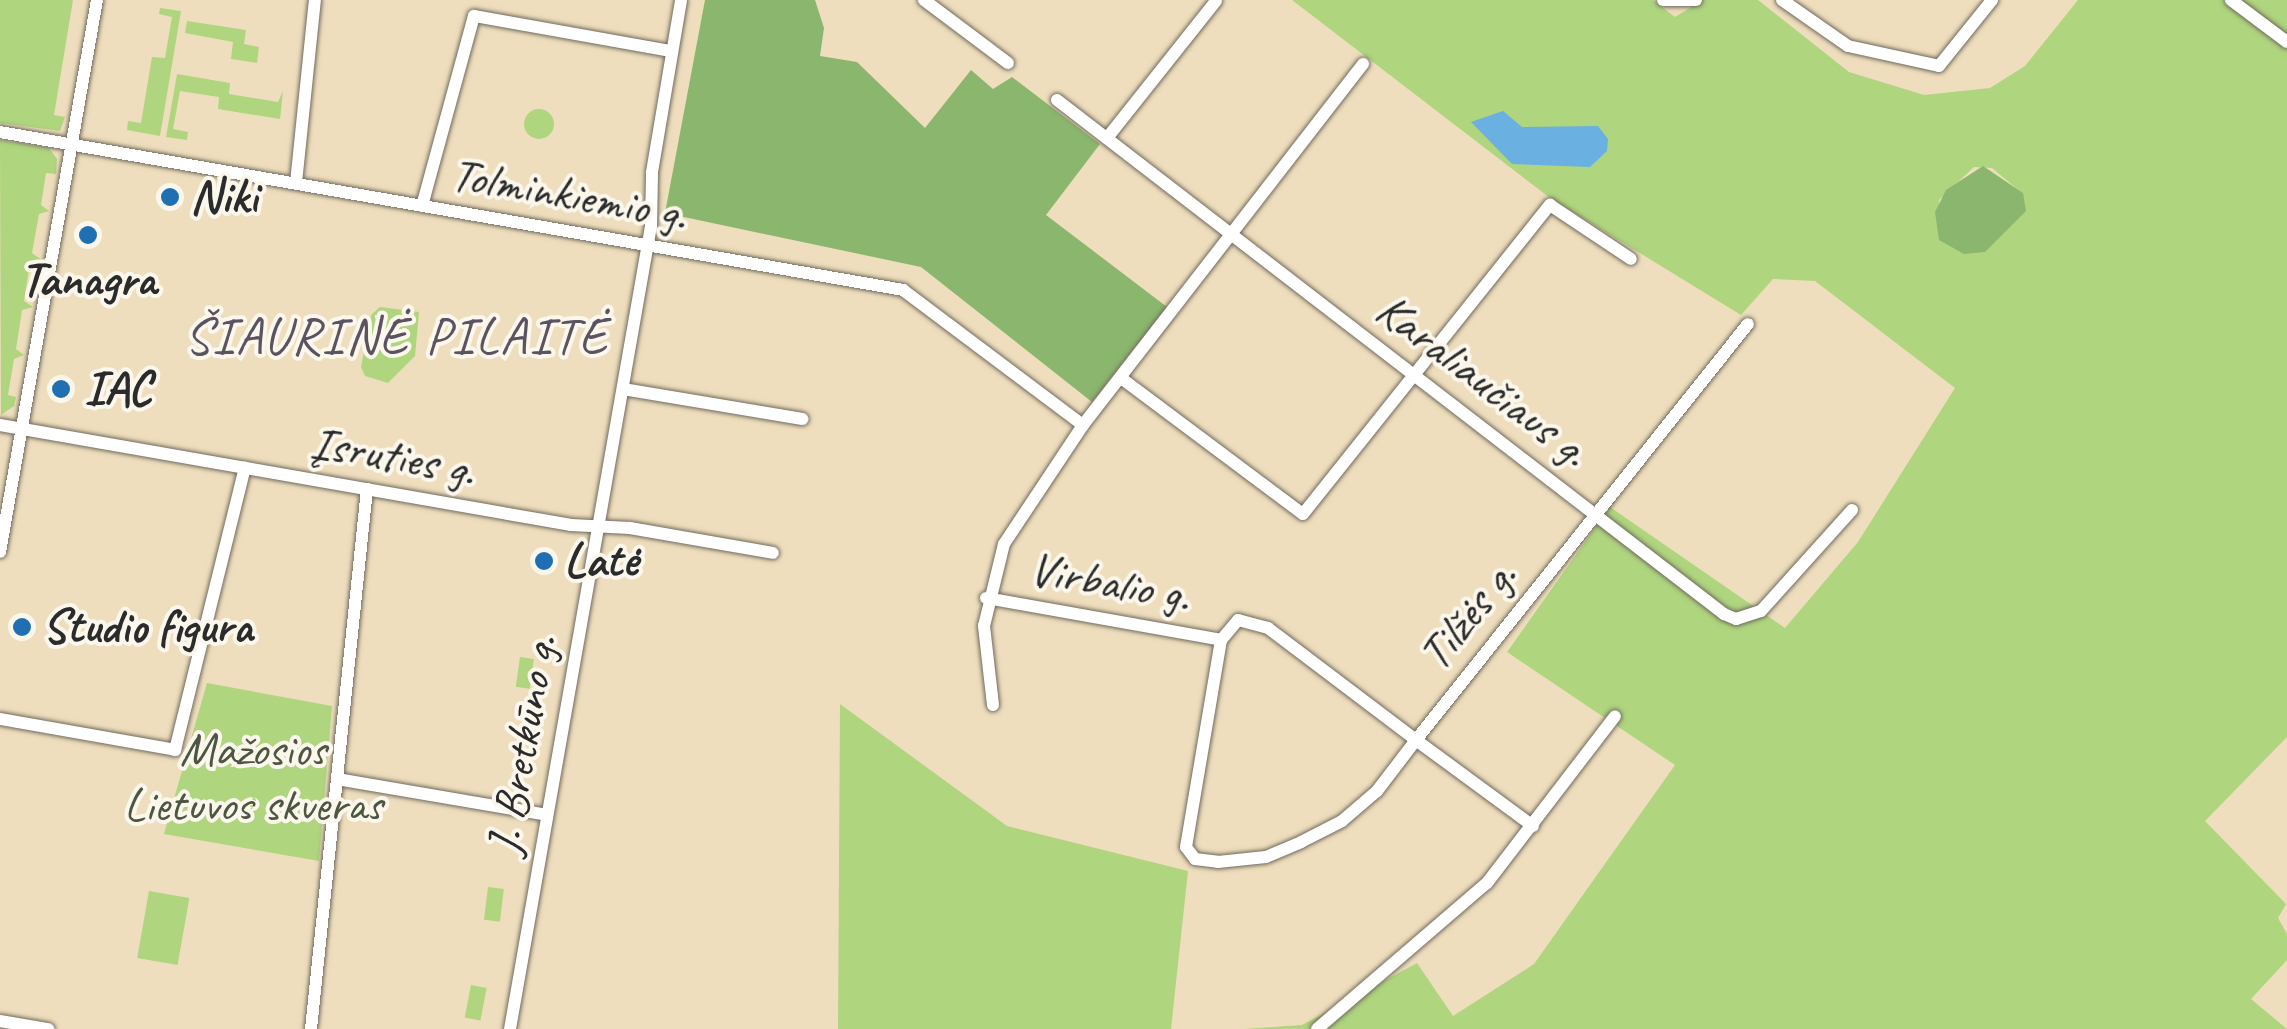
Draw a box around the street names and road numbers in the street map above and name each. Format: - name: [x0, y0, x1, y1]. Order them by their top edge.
- street label: Tolminkiemio g.: [447, 145, 691, 243]
- street label: Karaliaučiaus g.: [1365, 281, 1601, 479]
- street label: Įsruties g.: [306, 413, 480, 499]
- street label: Virbalio g.: [1025, 540, 1195, 624]
- street label: Tilžės g.: [1405, 549, 1529, 681]
- street label: J. Bretkūno g.: [474, 631, 570, 859]

